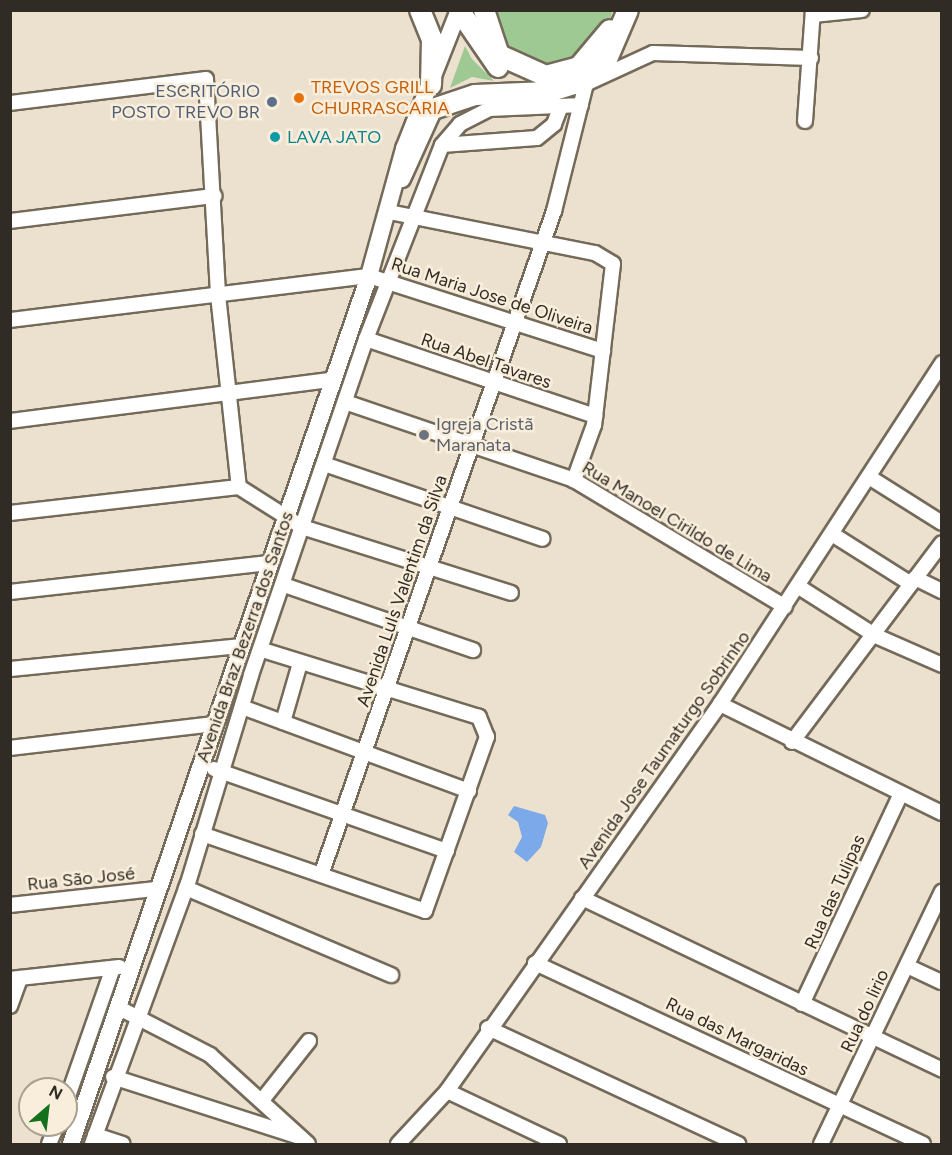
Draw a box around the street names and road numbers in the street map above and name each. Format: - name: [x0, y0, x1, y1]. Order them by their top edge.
- street label: Rua Maria Jose de Oliveira: [388, 253, 596, 339]
- street label: Rua Abel Tavares: [418, 329, 554, 393]
- street label: Rua Manoel Cirildo de Lima: [578, 457, 776, 587]
- street label: Avenida LuIs Valentim da Silva: [352, 472, 452, 710]
- street label: Avenida Braz Bezerra dos Santos: [192, 509, 298, 765]
- street label: Avenida Jose Taumaturgo Sobrinho: [573, 627, 755, 873]
- street label: Rua das Tulipas: [800, 831, 870, 953]
- street label: Rua São José: [26, 863, 136, 895]
- street label: Rua do lirio: [836, 966, 894, 1056]
- street label: Rua das Margaridas: [662, 993, 812, 1081]

